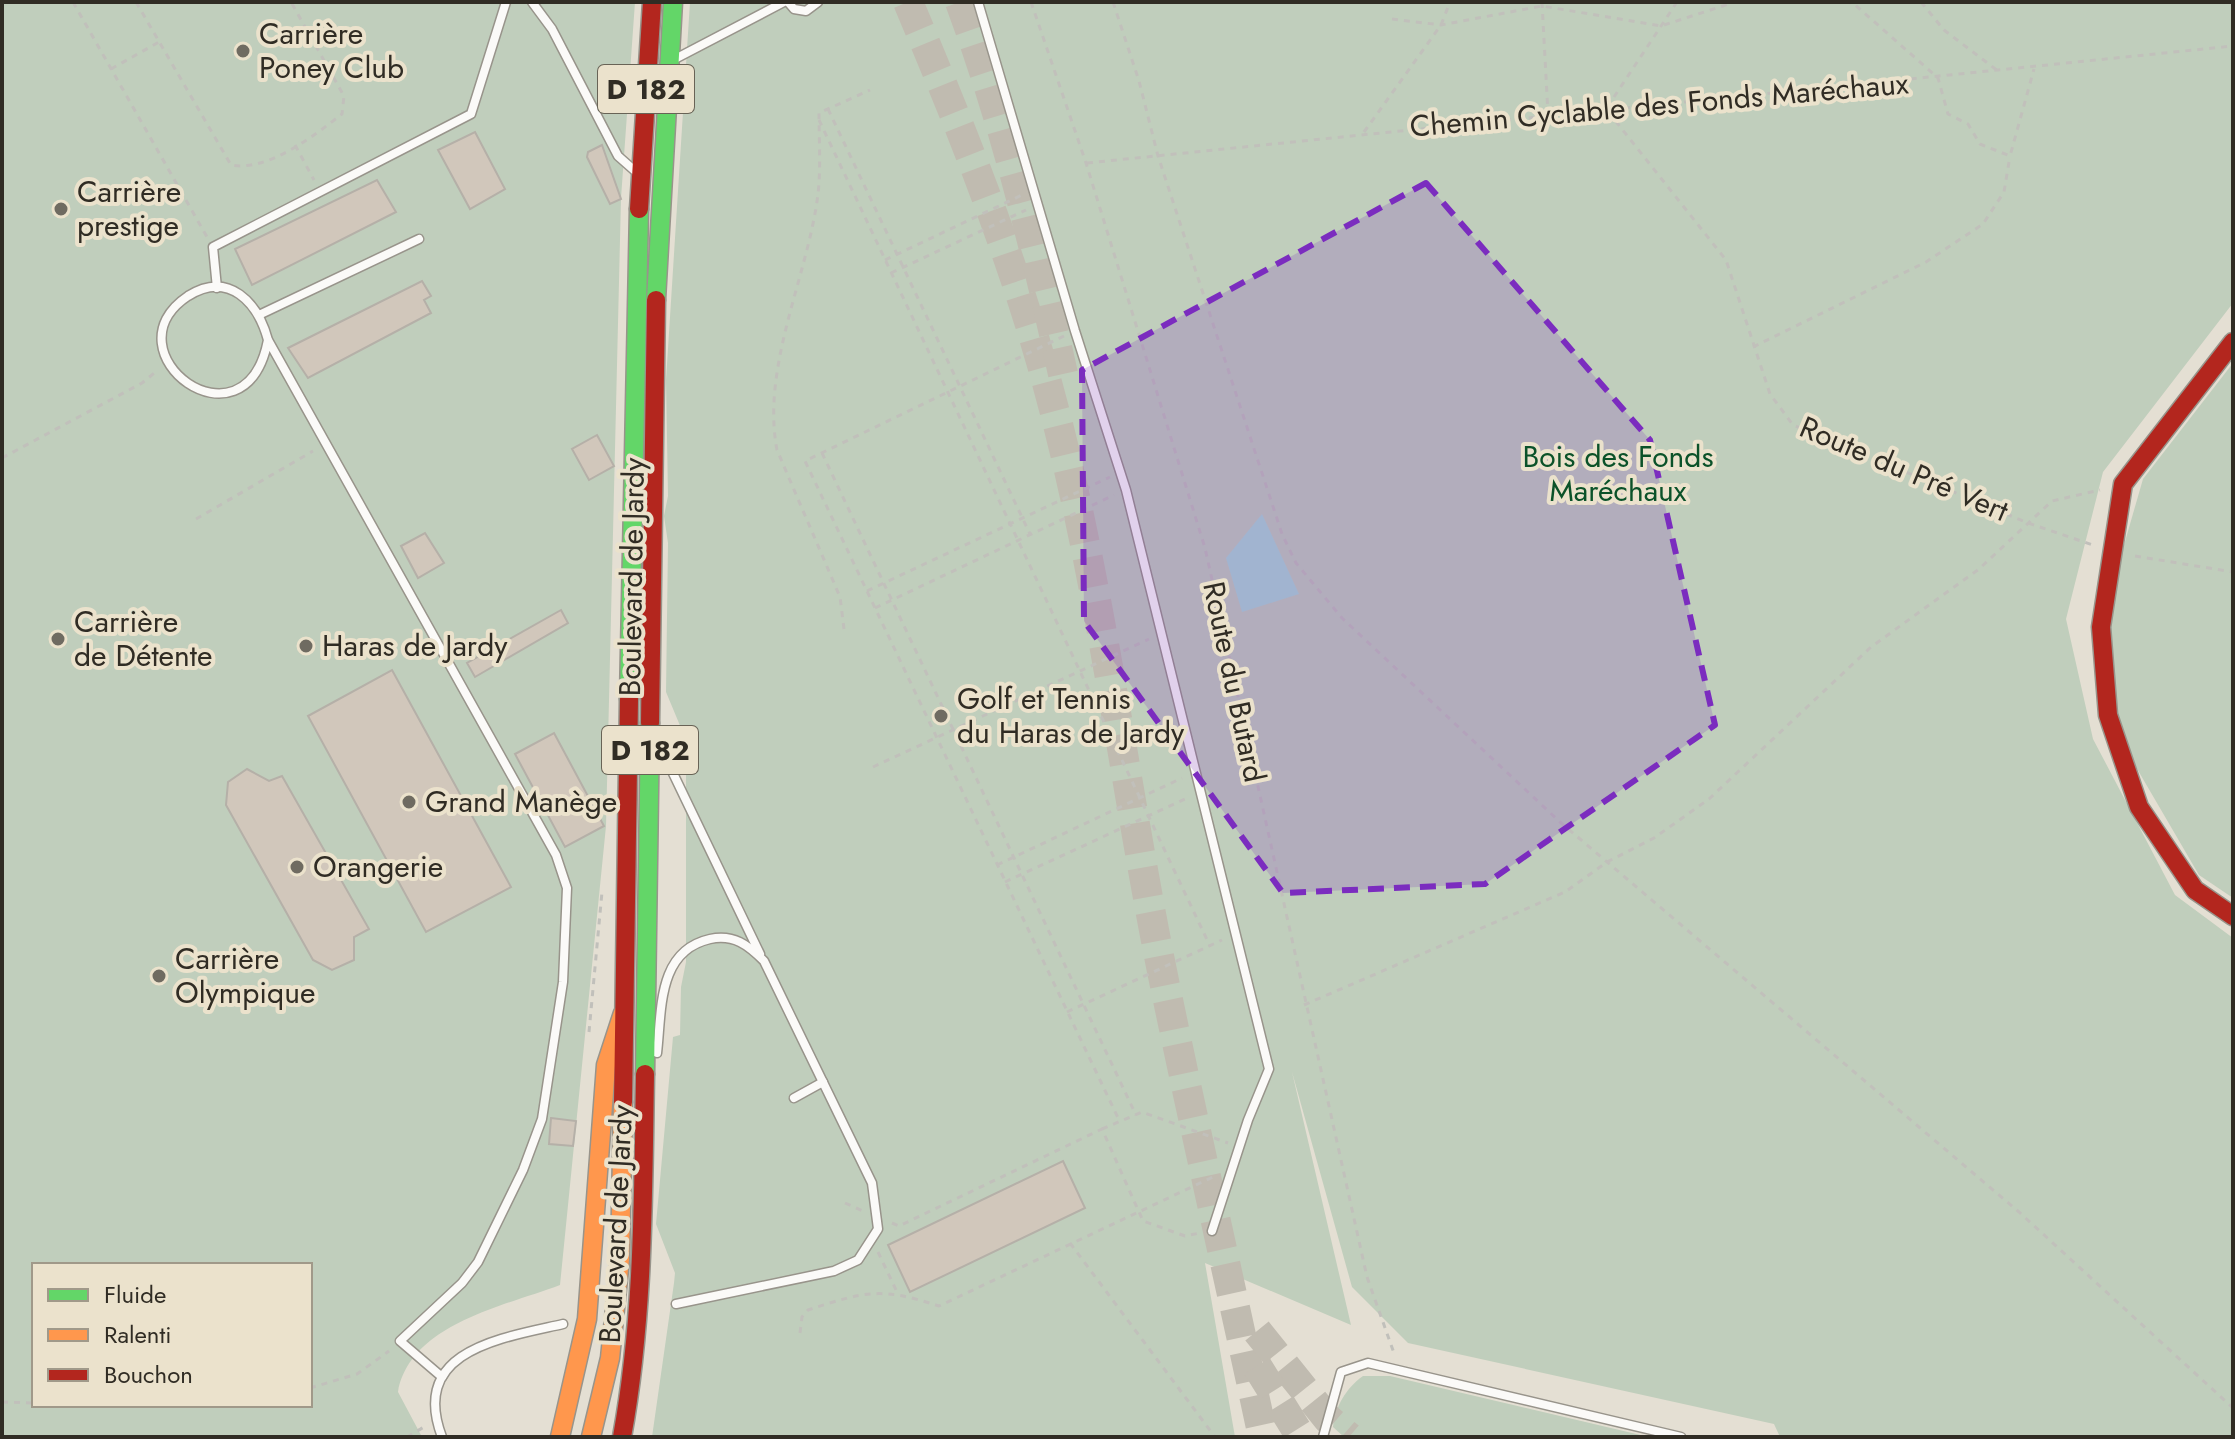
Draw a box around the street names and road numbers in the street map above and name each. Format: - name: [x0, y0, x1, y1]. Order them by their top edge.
- street label: Chemin Cyclable des Fonds Maréchaux: [1408, 61, 1910, 148]
- road number: D 182: [598, 65, 694, 113]
- street label: Route du Pré Vert: [1793, 405, 2016, 532]
- street label: Boulevard de Jardy: [608, 457, 655, 697]
- street label: Route du Butard: [1192, 578, 1277, 786]
- road number: D 182: [602, 726, 698, 774]
- street label: Boulevard de Jardy: [588, 1103, 643, 1344]

